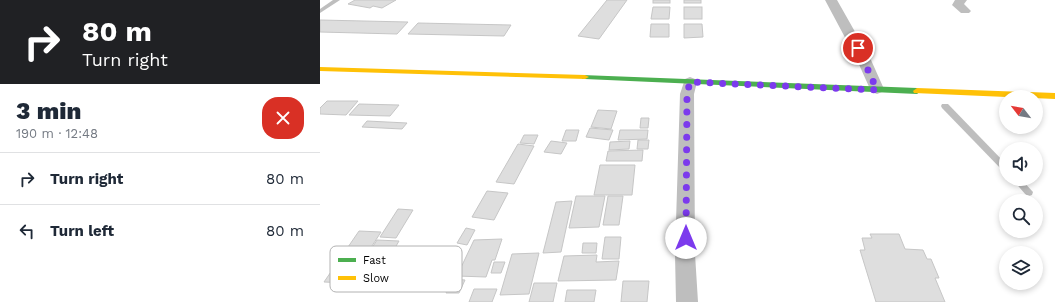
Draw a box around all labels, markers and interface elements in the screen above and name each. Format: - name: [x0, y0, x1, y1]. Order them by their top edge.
- text: 80 m: [82, 15, 152, 48]
- icon: right: [16, 16, 68, 68]
- pin: [841, 31, 875, 65]
- icon: arrive: [847, 37, 869, 59]
- text: Turn right: [82, 49, 168, 70]
- north arrow: [999, 90, 1043, 134]
- map controls: [999, 90, 1043, 290]
- text: 3 min: [16, 97, 81, 125]
- button: close: [262, 97, 304, 139]
- text: 190 m · 12:48: [16, 126, 98, 141]
- button: sound: [999, 142, 1043, 186]
- icon: right: [16, 168, 38, 190]
- text: Turn right: [50, 170, 123, 188]
- text: 80 m: [266, 170, 304, 188]
- button: search: [999, 194, 1043, 238]
- position arrow: [665, 217, 707, 259]
- icon: left: [16, 220, 38, 242]
- text: Turn left: [50, 222, 114, 240]
- text: 80 m: [266, 222, 304, 240]
- legend: [330, 246, 462, 292]
- button: layers: [999, 246, 1043, 290]
- text: Fast: [363, 254, 386, 267]
- text: Slow: [363, 272, 389, 285]

